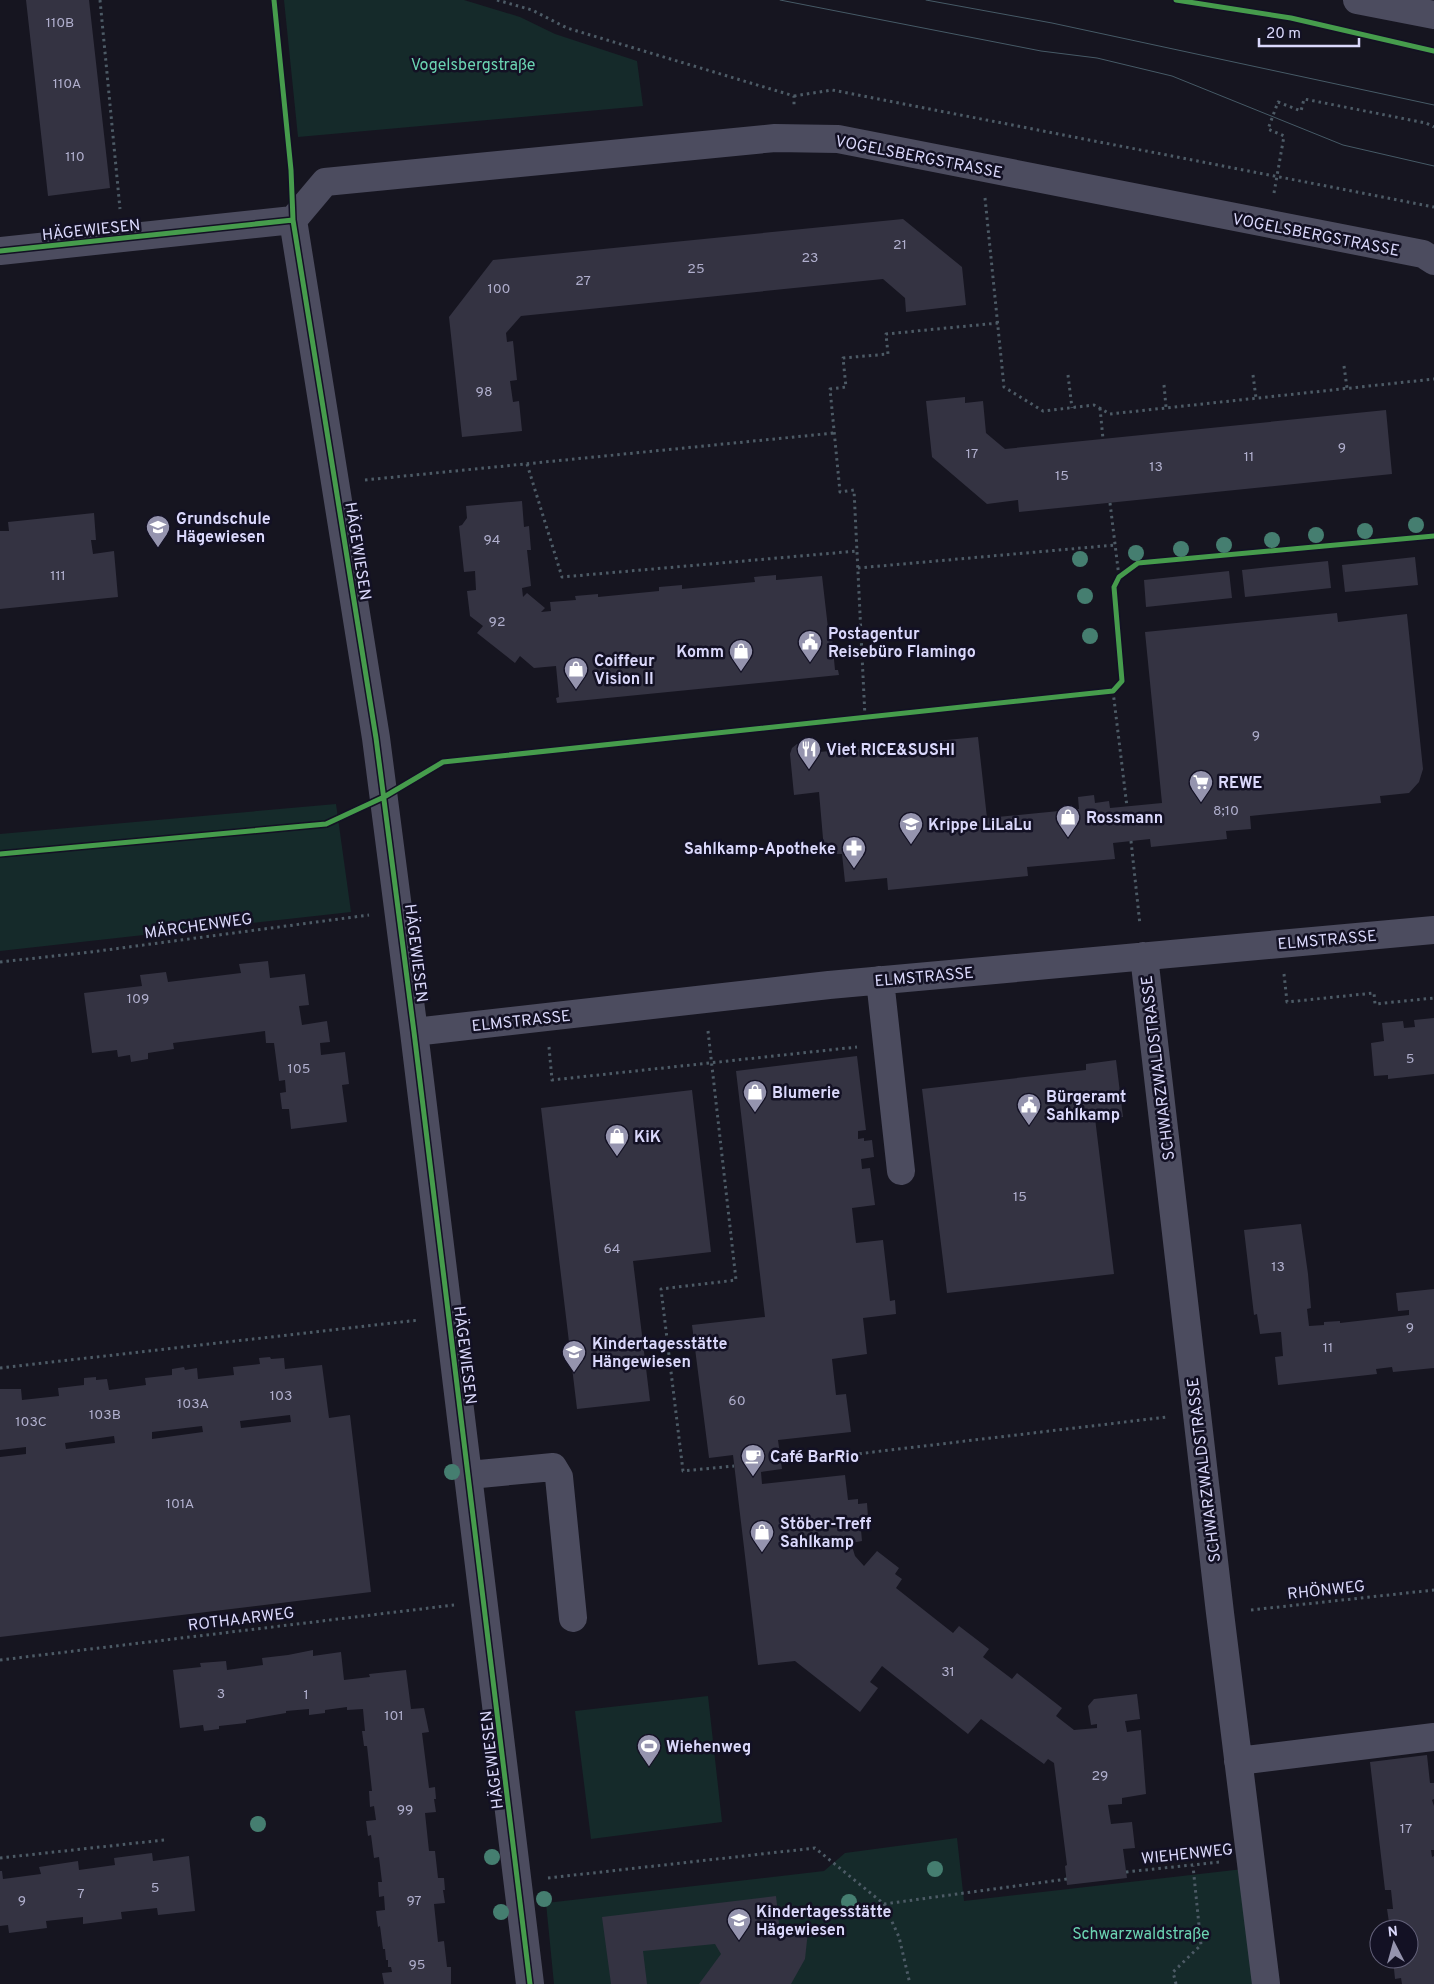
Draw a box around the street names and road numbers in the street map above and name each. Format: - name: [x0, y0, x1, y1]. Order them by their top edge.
- street label: VOGELSBERGSTRASSE: [833, 132, 1004, 184]
- street label: VOGELSBERGSTRASSE: [1230, 210, 1401, 262]
- street label: HÄGEWIESEN: [41, 215, 142, 246]
- street label: HÄGEWIESEN: [339, 501, 376, 602]
- street label: HÄGEWIESEN: [399, 903, 432, 1004]
- street label: MÄRCHENWEG: [143, 909, 254, 944]
- street label: ELMSTRASSE: [1277, 927, 1378, 955]
- street label: ELMSTRASSE: [874, 964, 975, 992]
- street label: SCHWARZWALDSTRASSE: [1138, 974, 1180, 1161]
- street label: ELMSTRASSE: [471, 1007, 572, 1037]
- street label: HÄGEWIESEN: [448, 1305, 481, 1406]
- street label: SCHWARZWALDSTRASSE: [1184, 1376, 1226, 1563]
- street label: RHÖNWEG: [1286, 1575, 1366, 1605]
- street label: ROTHAARWEG: [187, 1604, 296, 1636]
- street label: HÄGEWIESEN: [476, 1709, 509, 1810]
- street label: WIEHENWEG: [1140, 1840, 1234, 1870]

